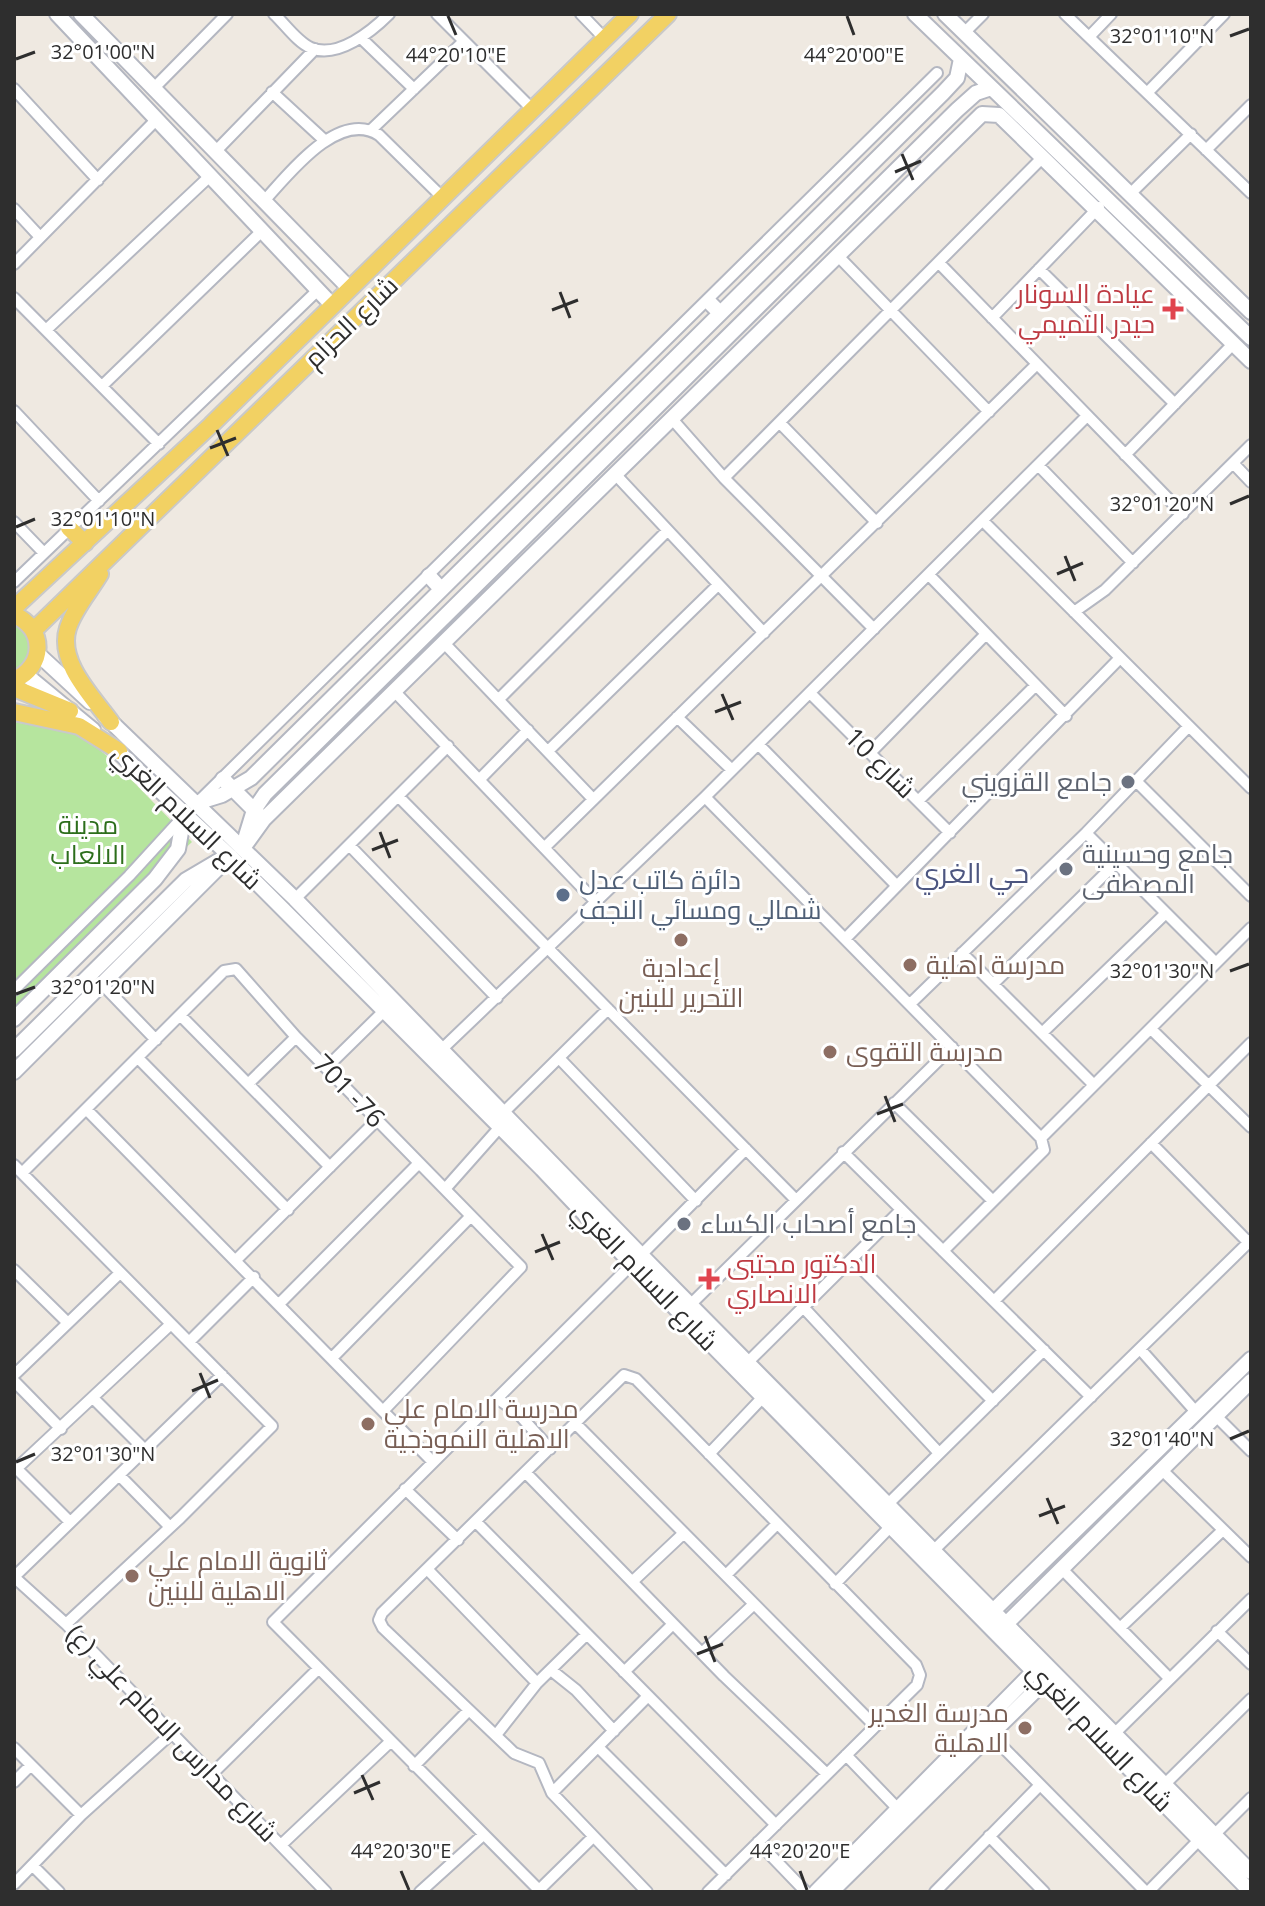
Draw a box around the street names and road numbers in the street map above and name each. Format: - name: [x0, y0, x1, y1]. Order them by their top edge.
- street label: شارع الحزام: [295, 267, 406, 376]
- street label: شارع 10: [837, 719, 924, 806]
- street label: شارع السلام الغري: [103, 735, 271, 899]
- street label: 701 -76: [306, 1046, 394, 1135]
- street label: شارع السلام الغري: [563, 1192, 727, 1360]
- street label: شارع مدارس الامام علي (ع): [56, 1615, 286, 1852]
- street label: شارع السلام الغري: [1018, 1653, 1182, 1821]

